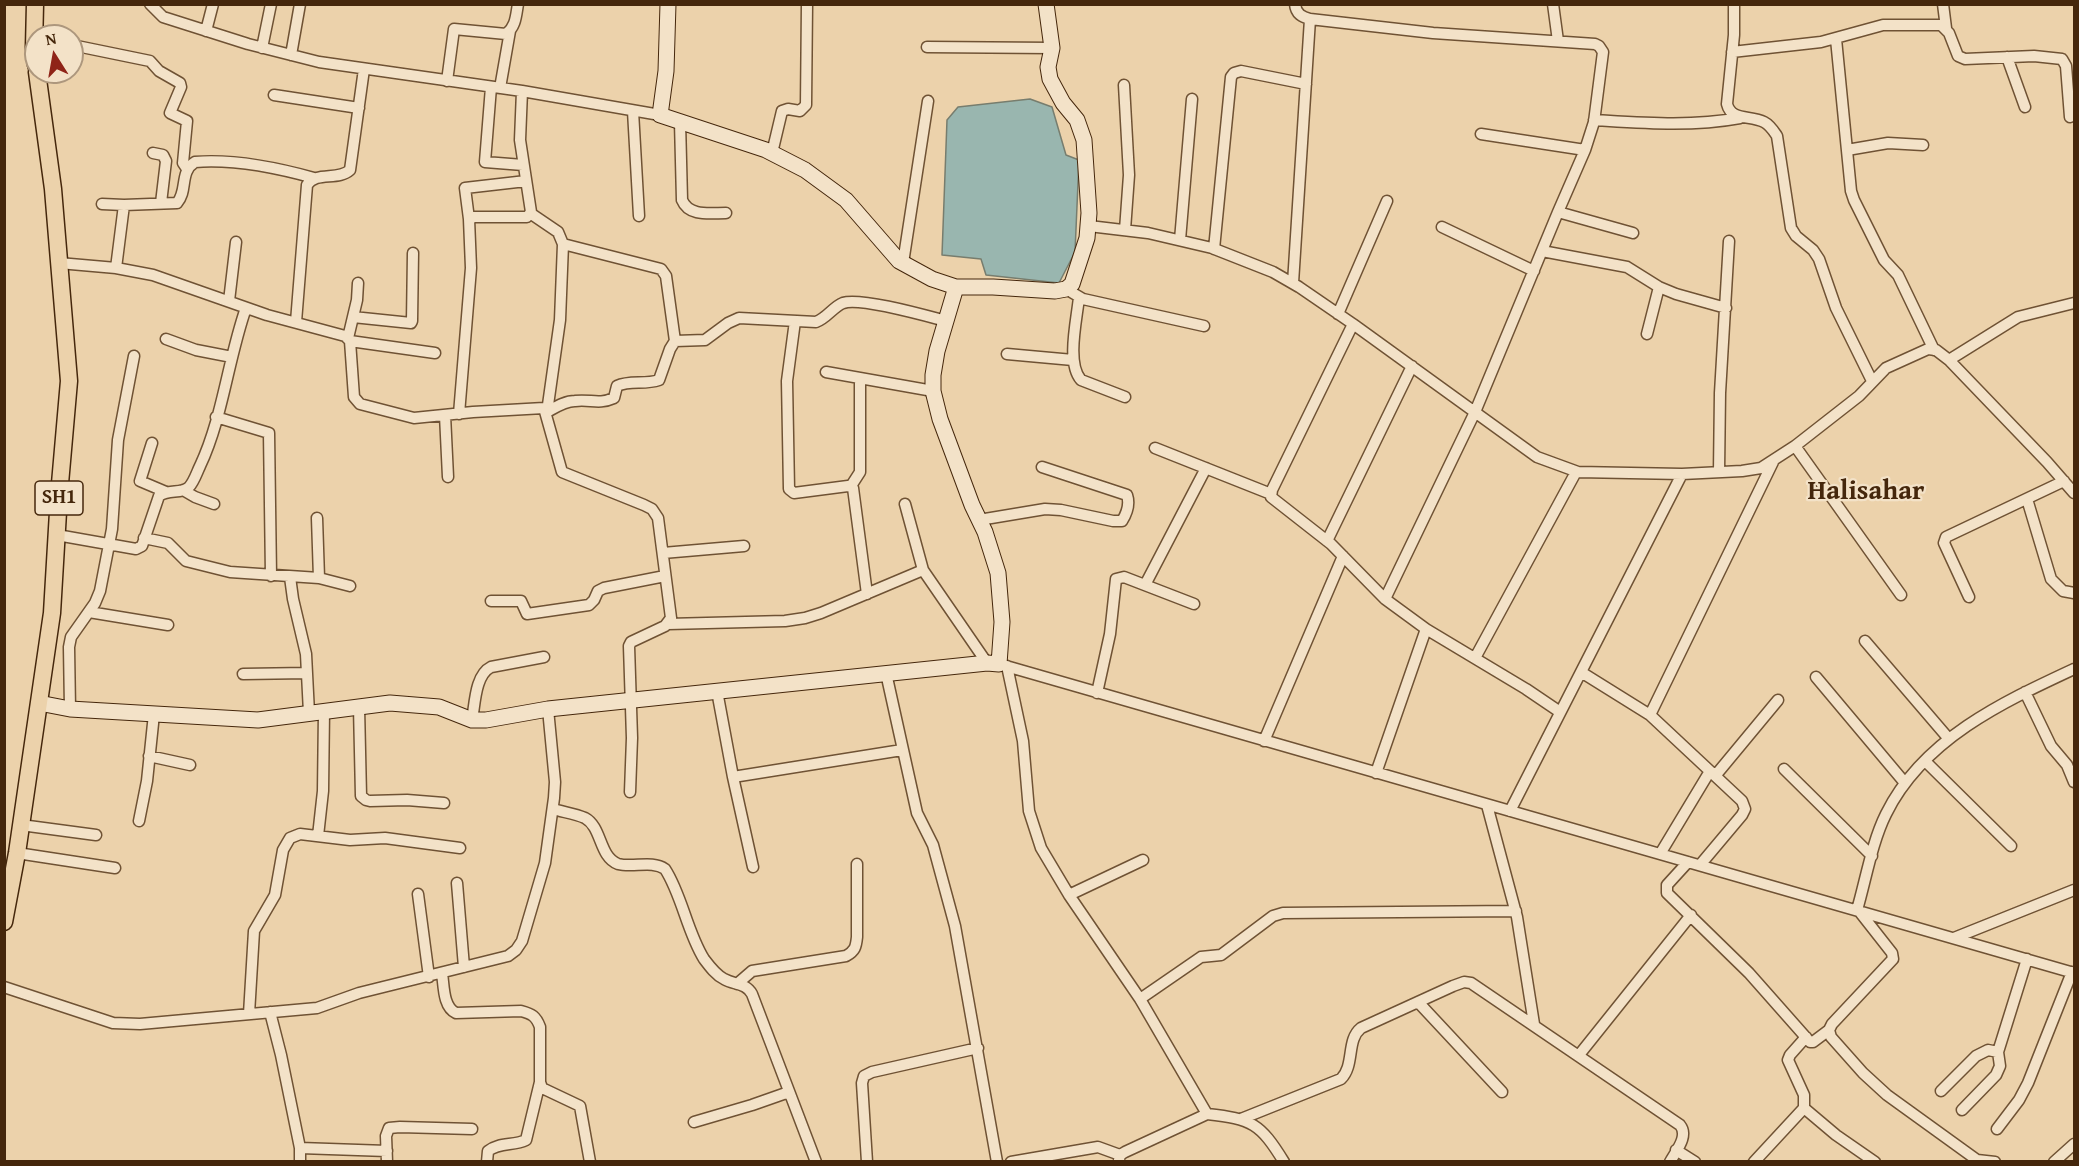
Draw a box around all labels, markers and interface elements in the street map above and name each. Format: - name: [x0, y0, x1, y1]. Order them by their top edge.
- north arrow: [24, 24, 84, 84]
- text: N: [43, 25, 58, 51]
- district label: Halisahar: [1808, 476, 1924, 508]
- road number: SH1: [35, 481, 83, 515]

